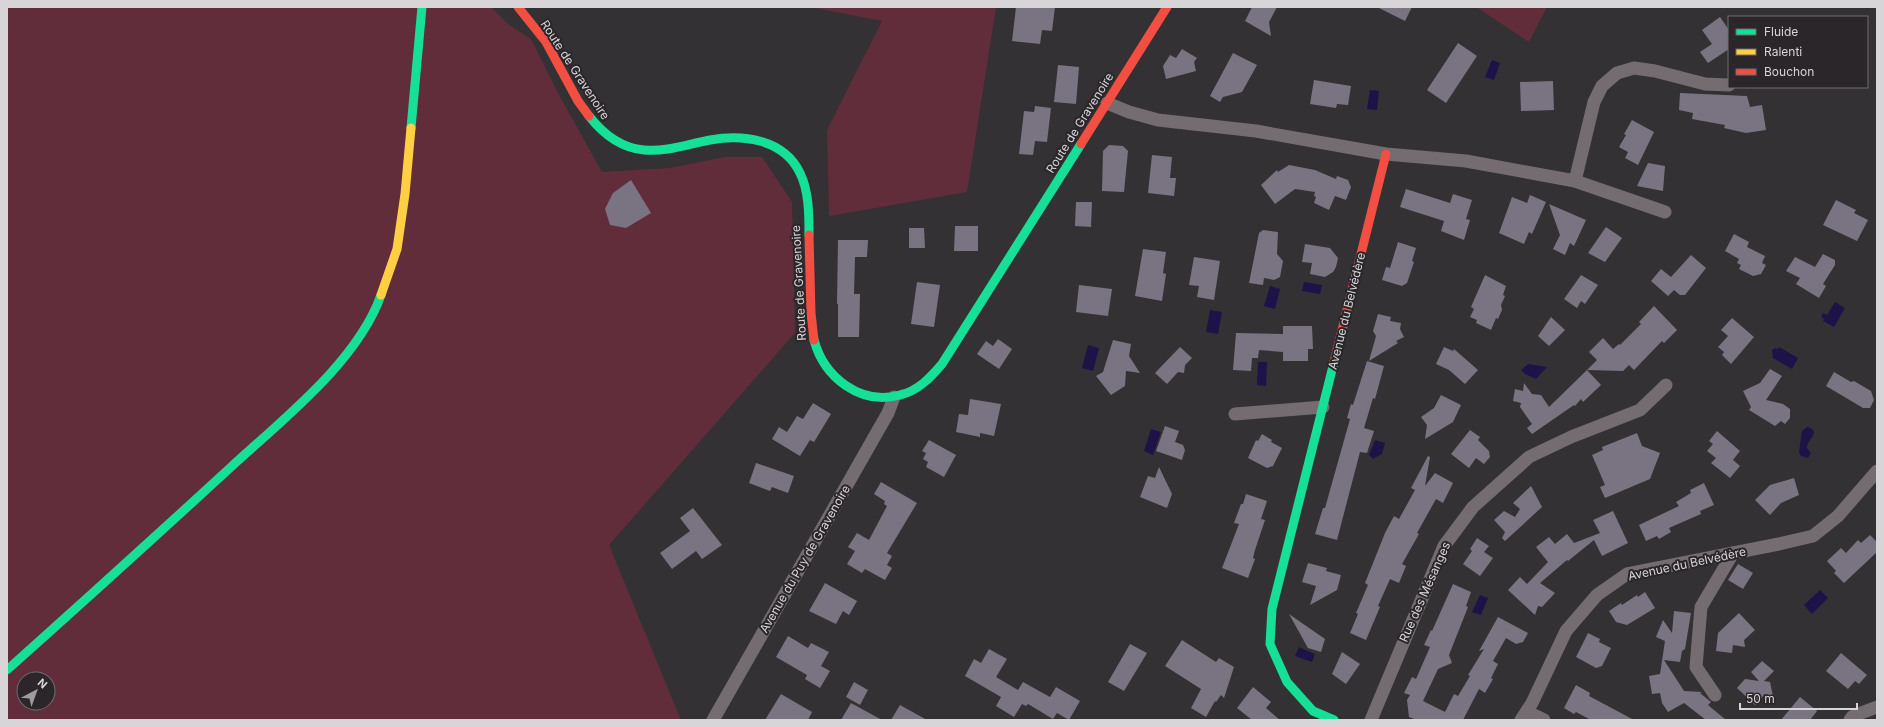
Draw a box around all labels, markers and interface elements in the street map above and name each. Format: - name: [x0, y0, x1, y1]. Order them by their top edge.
- legend: [1728, 16, 1868, 88]
- street label: Route de Gravenoire: [538, 17, 613, 122]
- text: Fluide: [1764, 24, 1798, 39]
- text: Ralenti: [1764, 44, 1802, 59]
- text: Bouchon: [1764, 64, 1814, 79]
- street label: Route de Gravenoire: [1043, 70, 1117, 176]
- street label: Route de Gravenoire: [788, 225, 809, 341]
- street label: Avenue du Belvédère: [1325, 251, 1368, 371]
- street label: Avenue du Puy de Gravenoire: [756, 482, 853, 635]
- street label: Rue des Mésanges: [1396, 539, 1453, 644]
- street label: Avenue du Belvédère: [1626, 544, 1747, 583]
- north arrow: [16, 671, 56, 711]
- text: N: [35, 675, 50, 691]
- scale bar: [1740, 685, 1857, 711]
- text: 50 m: [1746, 691, 1775, 706]

